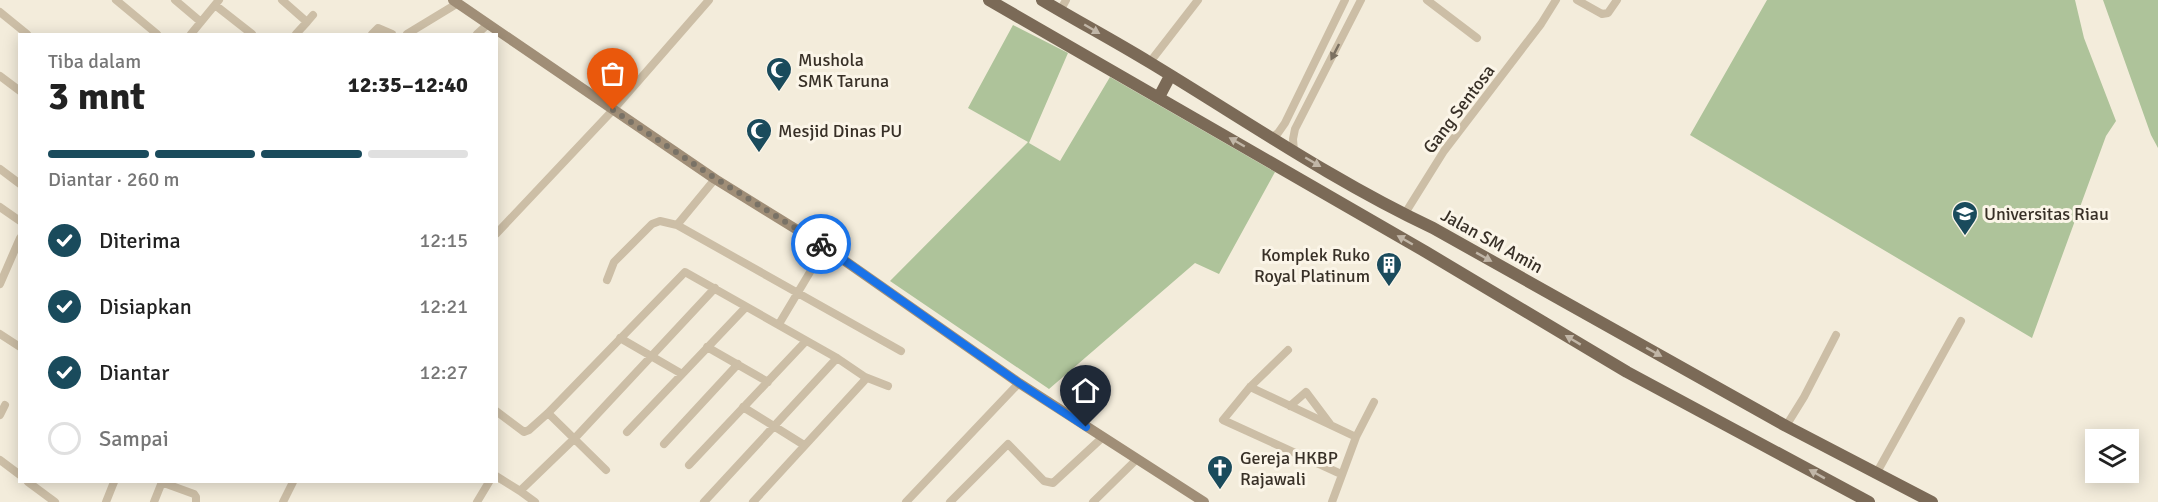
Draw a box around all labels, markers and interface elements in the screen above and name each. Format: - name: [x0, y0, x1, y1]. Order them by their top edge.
- one-way arrow: [1084, 24, 1101, 34]
- one-way arrow: [1330, 43, 1340, 61]
- pin: [587, 48, 638, 110]
- text: Tiba dalam: [48, 49, 141, 74]
- place label: Mushola SMK Taruna: [798, 49, 889, 92]
- mosque icon: Mushola SMK Taruna: [764, 55, 794, 93]
- icon: bag: [596, 57, 629, 90]
- street label: Gang Sentosa: [1419, 60, 1499, 158]
- text: 12:35–12:40: [348, 71, 468, 98]
- text: 3 mnt: [48, 72, 145, 120]
- mosque icon: Mesjid Dinas PU: [744, 116, 774, 154]
- place label: Mesjid Dinas PU: [778, 120, 902, 142]
- one-way arrow: [1228, 137, 1245, 147]
- one-way arrow: [1305, 157, 1321, 168]
- text: Diantar · 260 m: [48, 167, 180, 192]
- school or university icon: Universitas Riau: [1950, 199, 1980, 237]
- place label: Universitas Riau: [1984, 203, 2109, 225]
- street label: Jalan SM Amin: [1437, 204, 1547, 278]
- courier: [791, 214, 851, 274]
- icon: check: [48, 224, 81, 257]
- text: Diterima: [99, 227, 181, 254]
- text: 12:15: [419, 228, 468, 253]
- icon: bike: [805, 228, 838, 261]
- one-way arrow: [1396, 235, 1413, 245]
- place label: Komplek Ruko Royal Platinum: [1254, 244, 1370, 287]
- building icon: Komplek Ruko Royal Platinum: [1374, 250, 1404, 288]
- one-way arrow: [1476, 252, 1493, 262]
- icon: check: [48, 290, 81, 323]
- text: Disiapkan: [99, 293, 192, 320]
- text: 12:21: [419, 294, 468, 319]
- one-way arrow: [1564, 335, 1581, 345]
- one-way arrow: [1646, 347, 1663, 357]
- icon: check: [48, 356, 81, 389]
- text: Diantar: [99, 359, 169, 386]
- text: 12:27: [419, 360, 468, 385]
- pin: [1060, 365, 1111, 427]
- icon: home: [1069, 374, 1102, 407]
- text: Sampai: [99, 425, 169, 452]
- map controls: [2085, 429, 2139, 483]
- button: layers: [2085, 429, 2139, 483]
- place label: Gereja HKBP Rajawali: [1240, 447, 1338, 490]
- church icon: Gereja HKBP Rajawali: [1205, 453, 1235, 491]
- one-way arrow: [1808, 469, 1825, 479]

